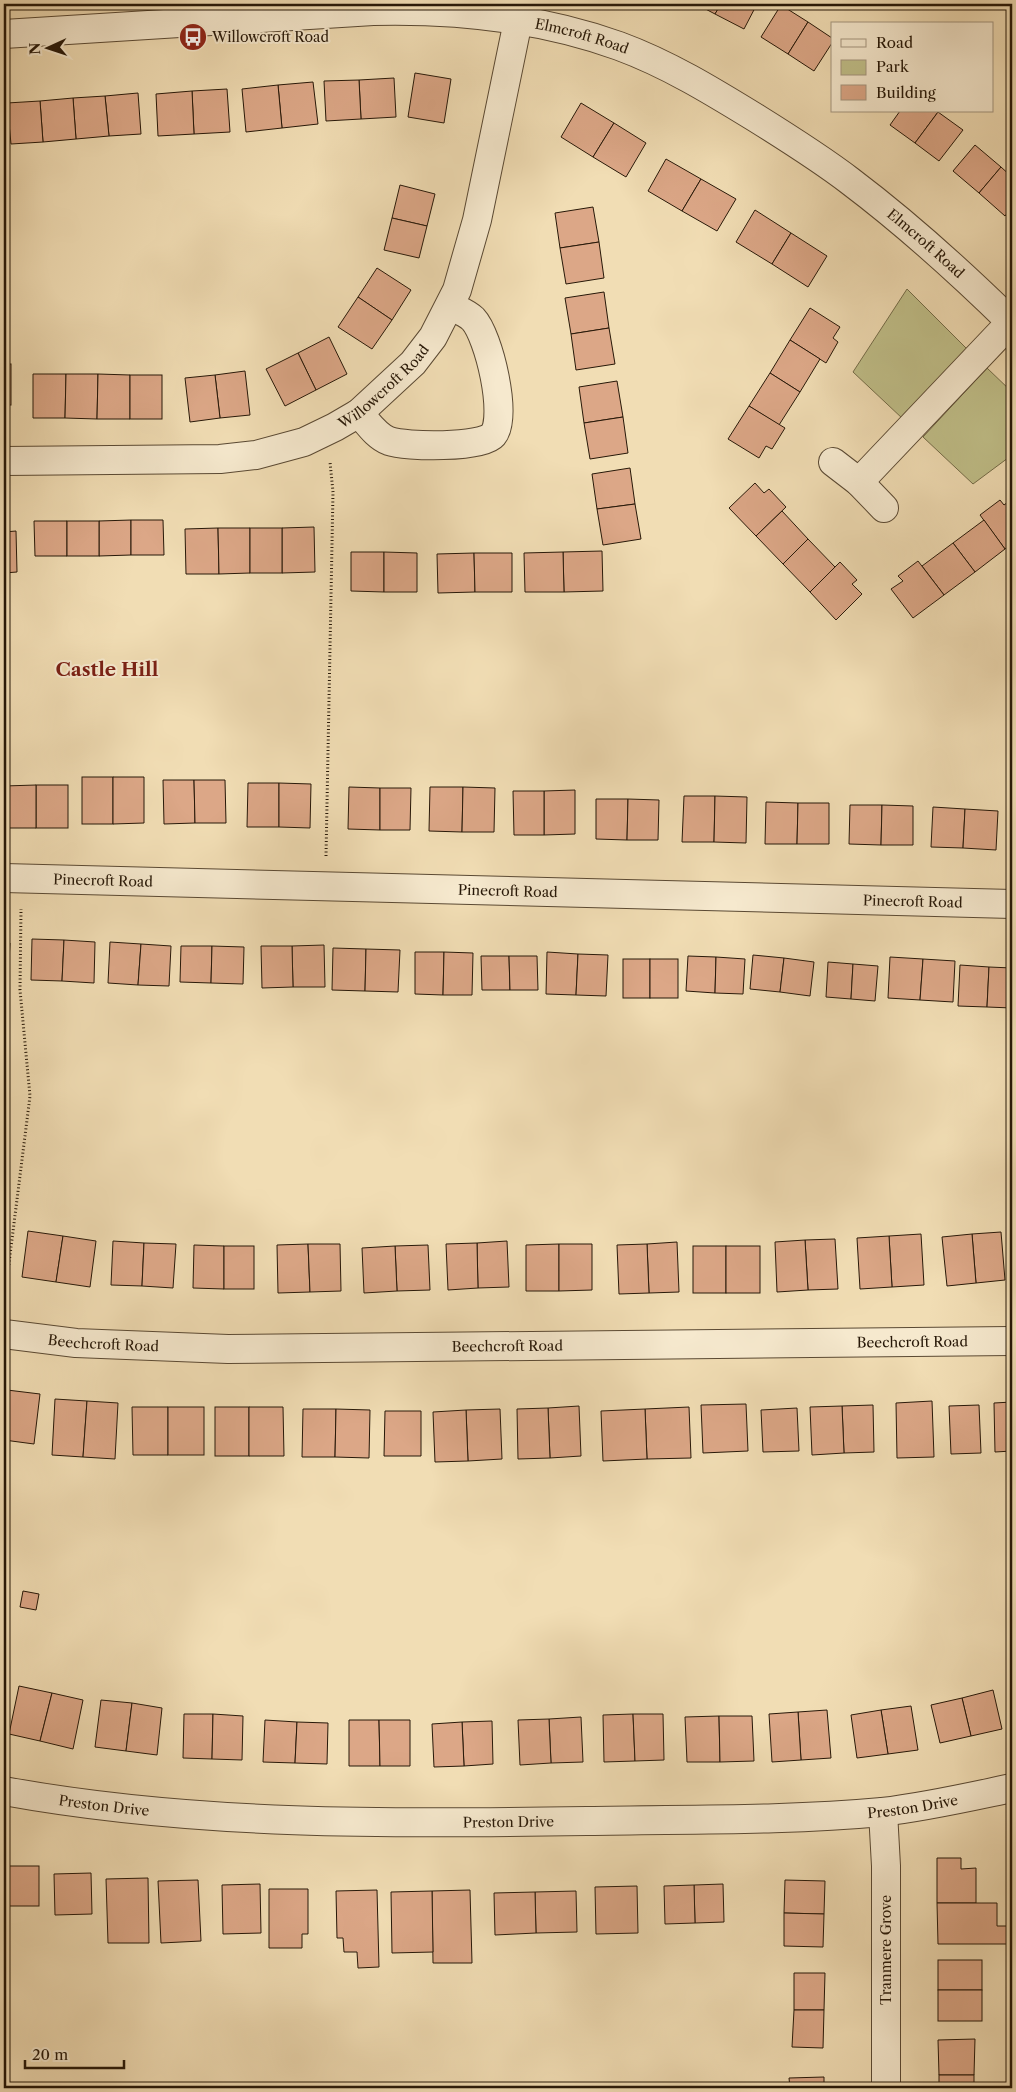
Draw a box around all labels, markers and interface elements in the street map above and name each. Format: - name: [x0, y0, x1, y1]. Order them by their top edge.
- street label: Elmcroft Road: [533, 14, 632, 58]
- north arrow: [22, 22, 72, 72]
- bus stop icon: Willowcroft Road: [178, 22, 208, 52]
- legend: [831, 22, 994, 112]
- place label: Willowcroft Road: [211, 28, 329, 46]
- text: Road: [876, 33, 913, 52]
- text: N: [26, 42, 44, 55]
- text: Park: [876, 57, 910, 76]
- text: Building: [876, 83, 936, 102]
- street label: Elmcroft Road: [883, 205, 968, 282]
- street label: Willowcroft Road: [334, 341, 433, 433]
- district label: Castle Hill: [56, 658, 159, 681]
- street label: Pinecroft Road: [53, 870, 154, 891]
- street label: Pinecroft Road: [458, 881, 558, 901]
- street label: Pinecroft Road: [863, 891, 963, 912]
- street label: Beechcroft Road: [47, 1331, 160, 1355]
- street label: Beechcroft Road: [857, 1332, 968, 1352]
- street label: Beechcroft Road: [452, 1337, 564, 1356]
- street label: Preston Drive: [57, 1791, 150, 1820]
- street label: Preston Drive: [867, 1791, 960, 1822]
- street label: Preston Drive: [463, 1812, 554, 1831]
- street label: Tranmere Grove: [877, 1895, 895, 2005]
- scale bar: [25, 2037, 124, 2069]
- text: 20 m: [32, 2045, 68, 2064]

